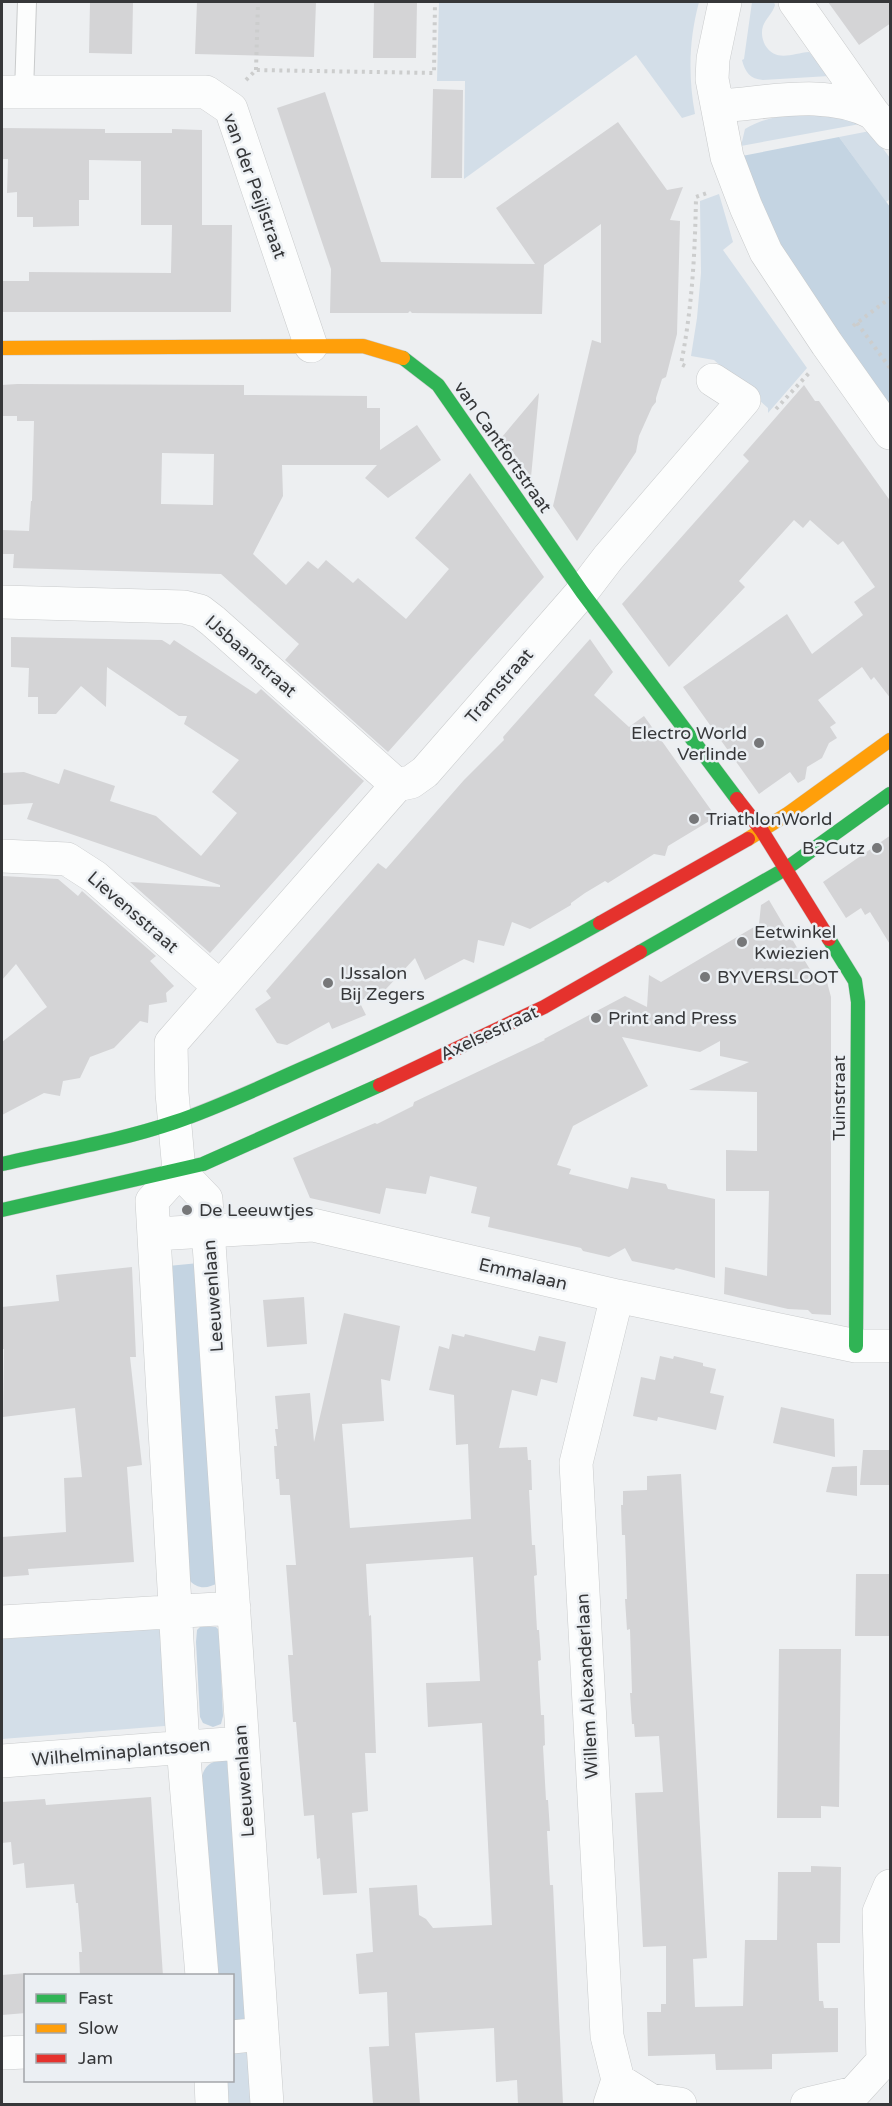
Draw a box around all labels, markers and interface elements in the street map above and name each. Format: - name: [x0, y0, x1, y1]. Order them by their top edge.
- street label: van der Peijlstraat: [218, 110, 292, 262]
- street label: van Cantfortstraat: [449, 377, 557, 517]
- street label: IJsbaanstraat: [201, 610, 301, 702]
- street label: Tramstraat: [460, 644, 538, 728]
- place label: Electro World Verlinde: [631, 722, 747, 765]
- marker: Electro World Verlinde: [752, 736, 766, 750]
- place label: TriathlonWorld: [706, 808, 832, 830]
- marker: TriathlonWorld: [687, 812, 701, 826]
- place label: B2Cutz: [802, 837, 865, 859]
- marker: B2Cutz: [870, 841, 884, 855]
- street label: Lievensstraat: [83, 867, 183, 958]
- place label: Eetwinkel Kwiezien: [754, 921, 836, 964]
- marker: Eetwinkel Kwiezien: [735, 935, 749, 949]
- place label: IJssalon Bij Zegers: [340, 962, 425, 1005]
- place label: BYVERSLOOT: [717, 966, 839, 988]
- marker: BYVERSLOOT: [698, 970, 712, 984]
- marker: IJssalon Bij Zegers: [321, 976, 335, 990]
- street label: Axelsestraat: [436, 1001, 542, 1065]
- place label: Print and Press: [608, 1007, 737, 1029]
- marker: Print and Press: [589, 1011, 603, 1025]
- street label: Tuinstraat: [828, 1055, 850, 1141]
- place label: De Leeuwtjes: [199, 1199, 314, 1221]
- marker: De Leeuwtjes: [180, 1203, 194, 1217]
- street label: Leeuwenlaan: [198, 1239, 228, 1353]
- street label: Emmalaan: [477, 1253, 569, 1295]
- street label: Willem Alexanderlaan: [571, 1593, 603, 1779]
- street label: Leeuwenlaan: [229, 1724, 259, 1838]
- street label: Wilhelminaplantsoen: [31, 1733, 211, 1771]
- legend: [24, 1974, 234, 2082]
- text: Fast: [78, 1987, 113, 2009]
- text: Slow: [78, 2017, 119, 2039]
- text: Jam: [78, 2047, 113, 2069]

